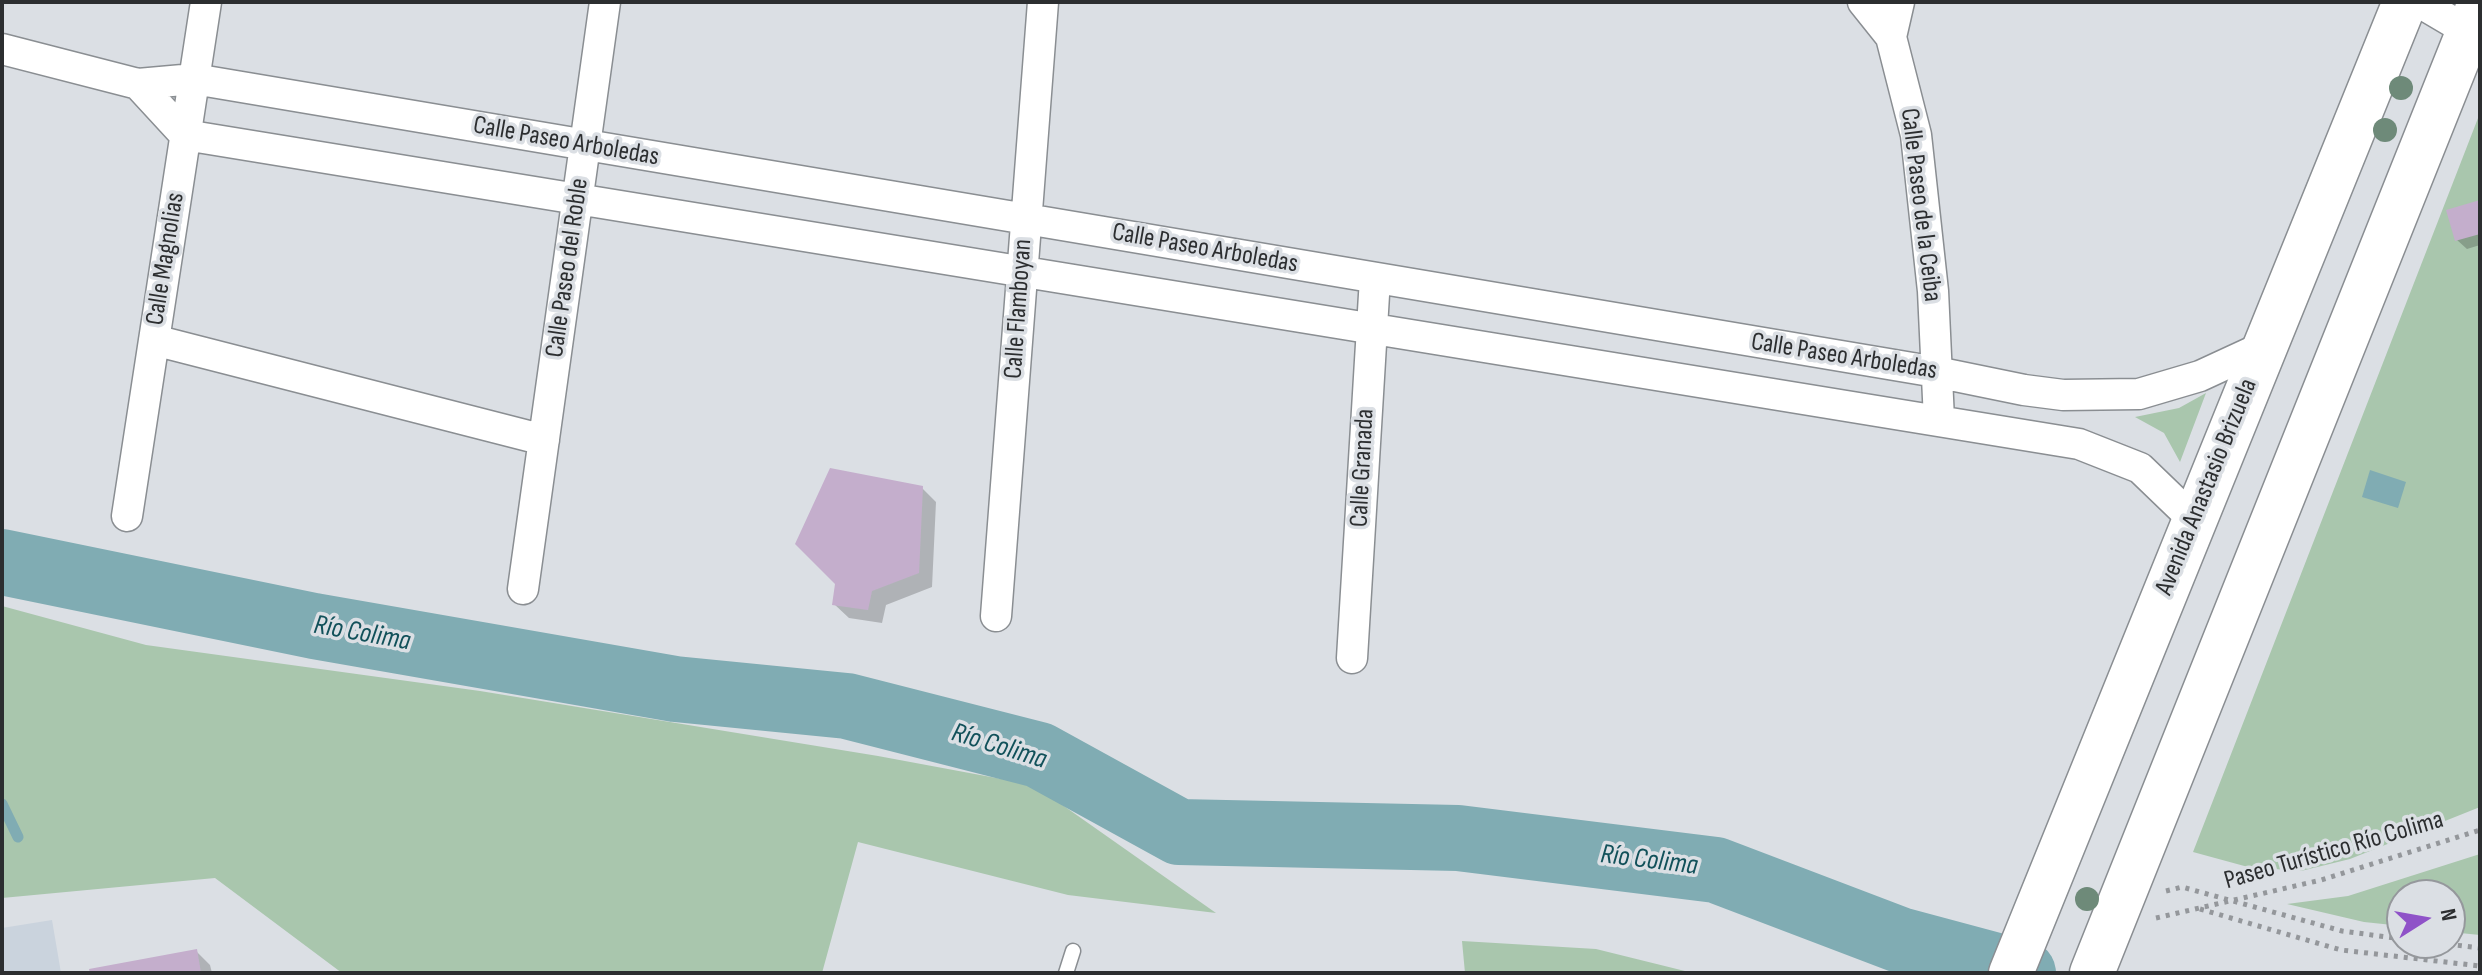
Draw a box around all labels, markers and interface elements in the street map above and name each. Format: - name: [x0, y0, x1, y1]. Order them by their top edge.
- street label: Calle Paseo de la Ceiba: [1893, 107, 1947, 303]
- street label: Calle Paseo Arboledas: [471, 110, 661, 174]
- street label: Calle Paseo del Roble: [540, 176, 596, 360]
- street label: Calle Magnolias: [140, 191, 192, 327]
- street label: Calle Paseo Arboledas: [1110, 217, 1300, 281]
- street label: Calle Flamboyan: [999, 238, 1039, 380]
- street label: Calle Paseo Arboledas: [1749, 327, 1939, 387]
- street label: Avenida Anastasio Brizuela: [2149, 374, 2265, 600]
- street label: Calle Granada: [1344, 408, 1382, 528]
- water label: Río Colima: [311, 609, 413, 659]
- water label: Río Colima: [947, 717, 1051, 777]
- street label: Paseo Turístico Río Colima: [2221, 805, 2447, 897]
- water label: Río Colima: [1598, 838, 1700, 884]
- north arrow: [2386, 879, 2466, 959]
- text: N: [2434, 906, 2462, 923]

